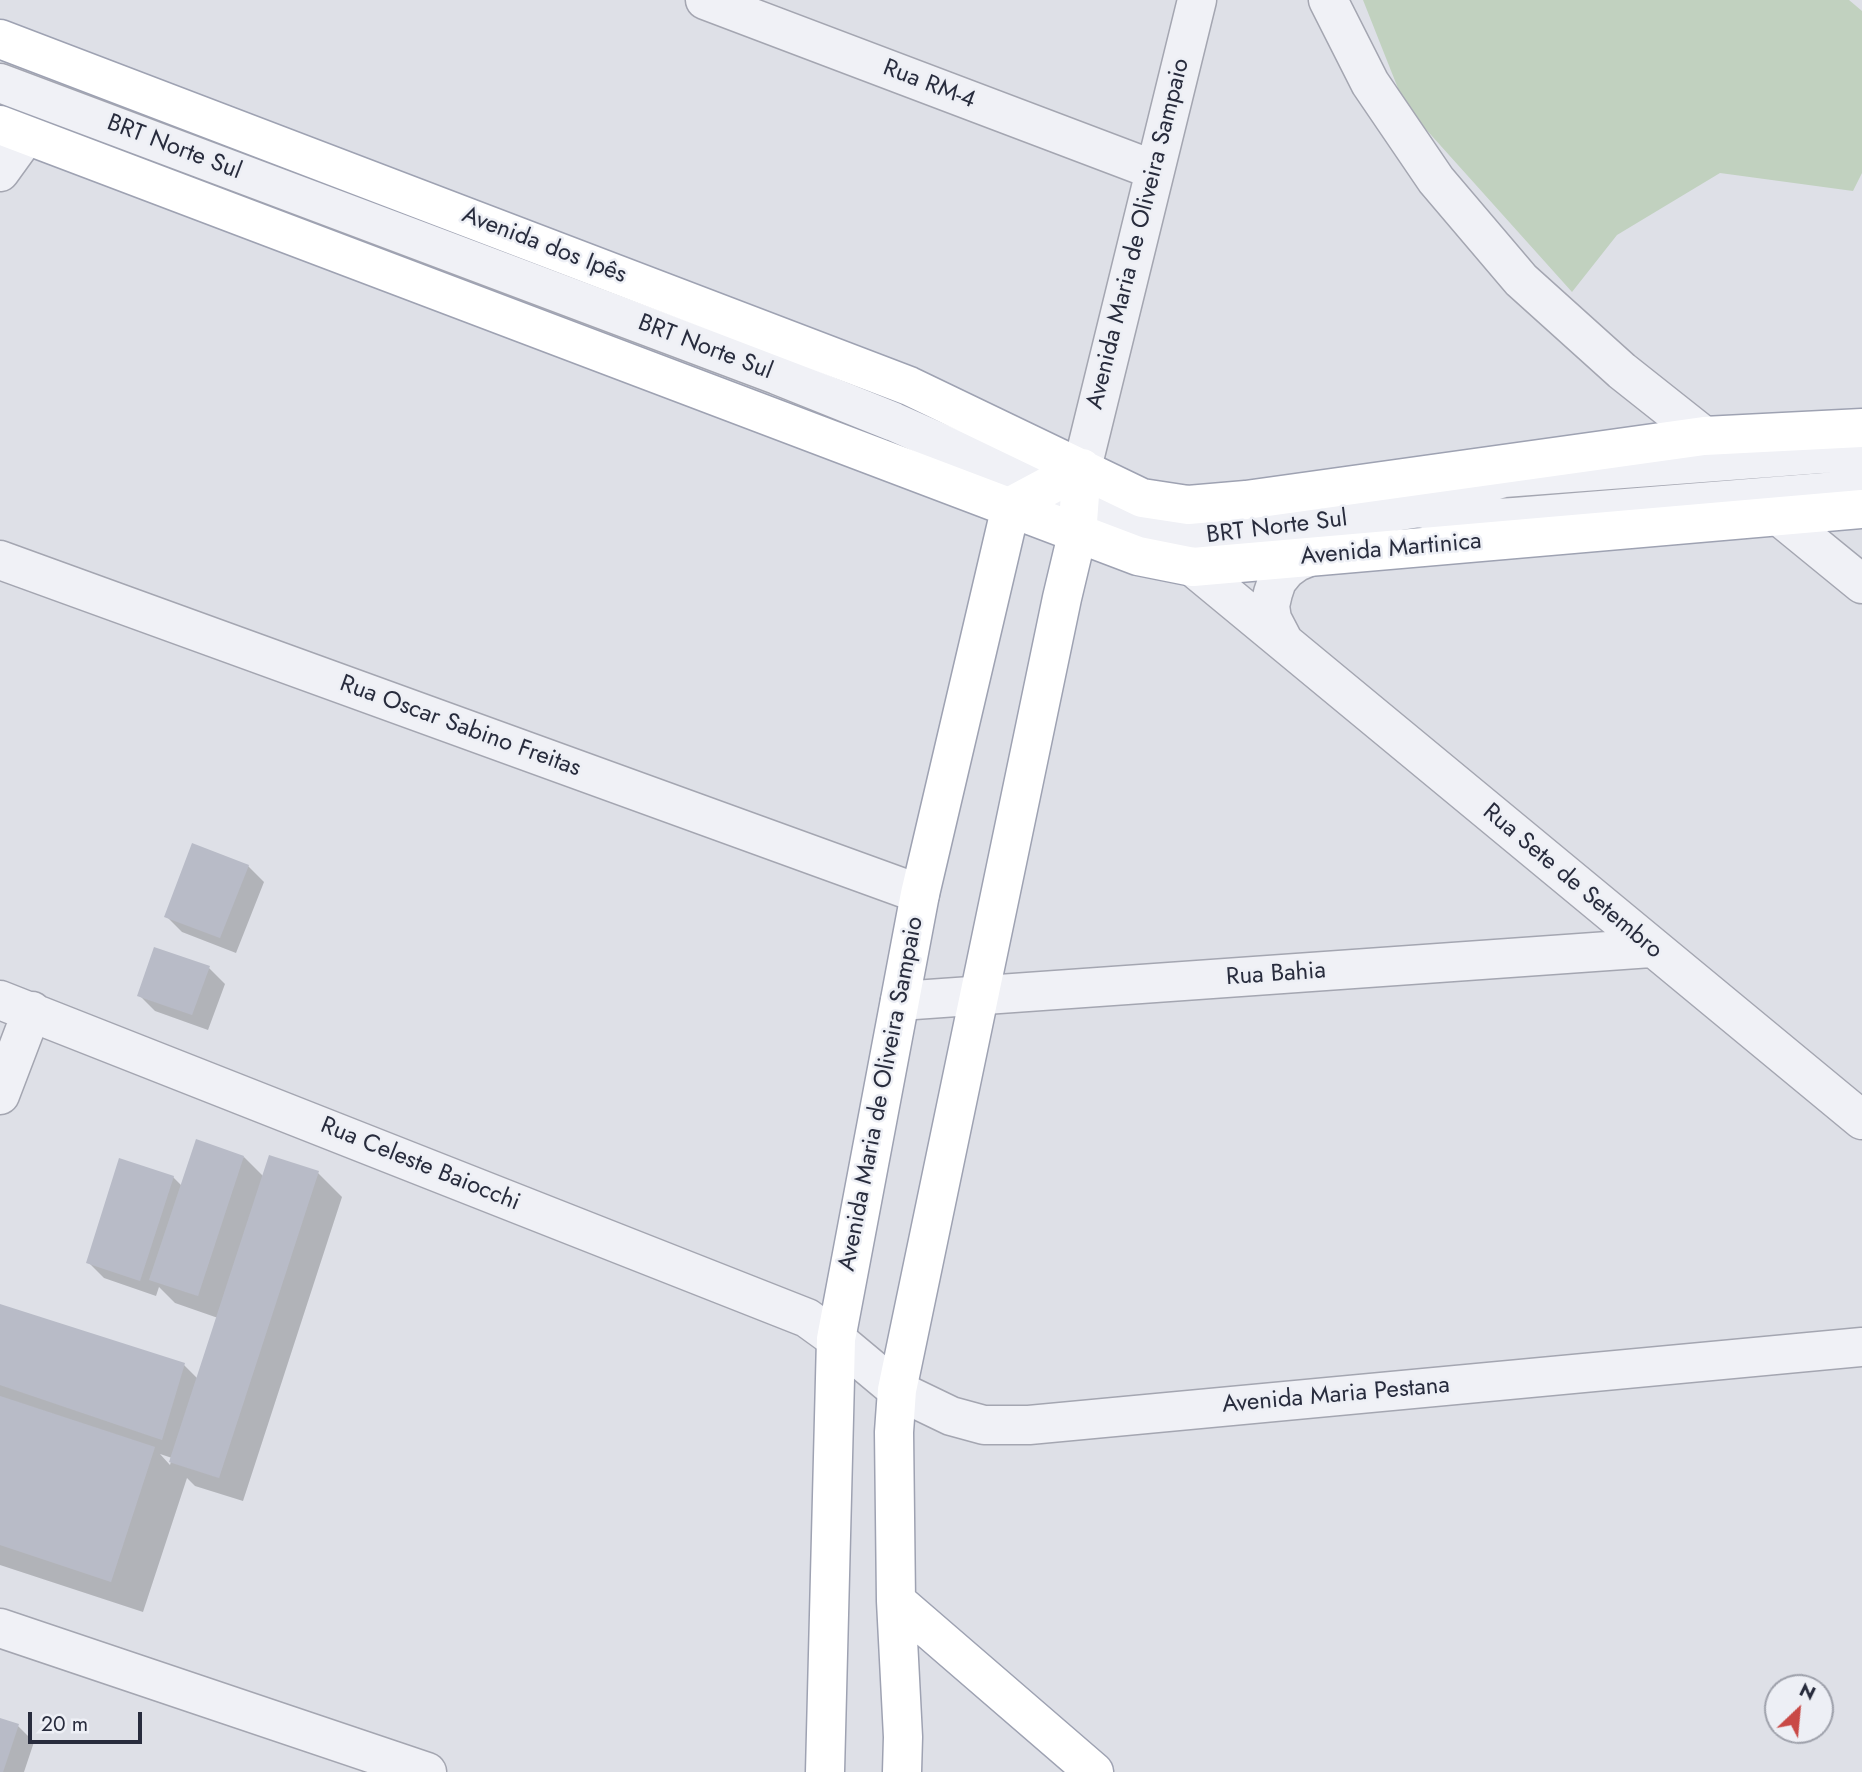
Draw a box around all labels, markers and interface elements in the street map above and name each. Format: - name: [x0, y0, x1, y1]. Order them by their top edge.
- street label: Rua RM-4: [879, 54, 979, 116]
- street label: Avenida Maria de Oliveira Sampaio: [1081, 56, 1197, 412]
- street label: BRT Norte Sul: [103, 109, 245, 187]
- street label: Avenida dos Ipês: [458, 201, 630, 291]
- street label: BRT Norte Sul: [634, 309, 776, 387]
- street label: BRT Norte Sul: [1205, 505, 1349, 551]
- street label: Avenida Martinica: [1299, 528, 1483, 572]
- street label: Rua Oscar Sabino Freitas: [336, 670, 584, 784]
- street label: Rua Sete de Setembro: [1476, 798, 1668, 966]
- street label: Avenida Maria de Oliveira Sampaio: [833, 914, 931, 1274]
- street label: Rua Bahia: [1225, 957, 1327, 993]
- street label: Rua Celeste Baiocchi: [316, 1112, 524, 1218]
- street label: Avenida Maria Pestana: [1221, 1372, 1451, 1420]
- north arrow: [1764, 1674, 1834, 1744]
- text: N: [1795, 1676, 1820, 1707]
- scale bar: [32, 1698, 145, 1742]
- text: 20 m: [41, 1709, 88, 1739]

